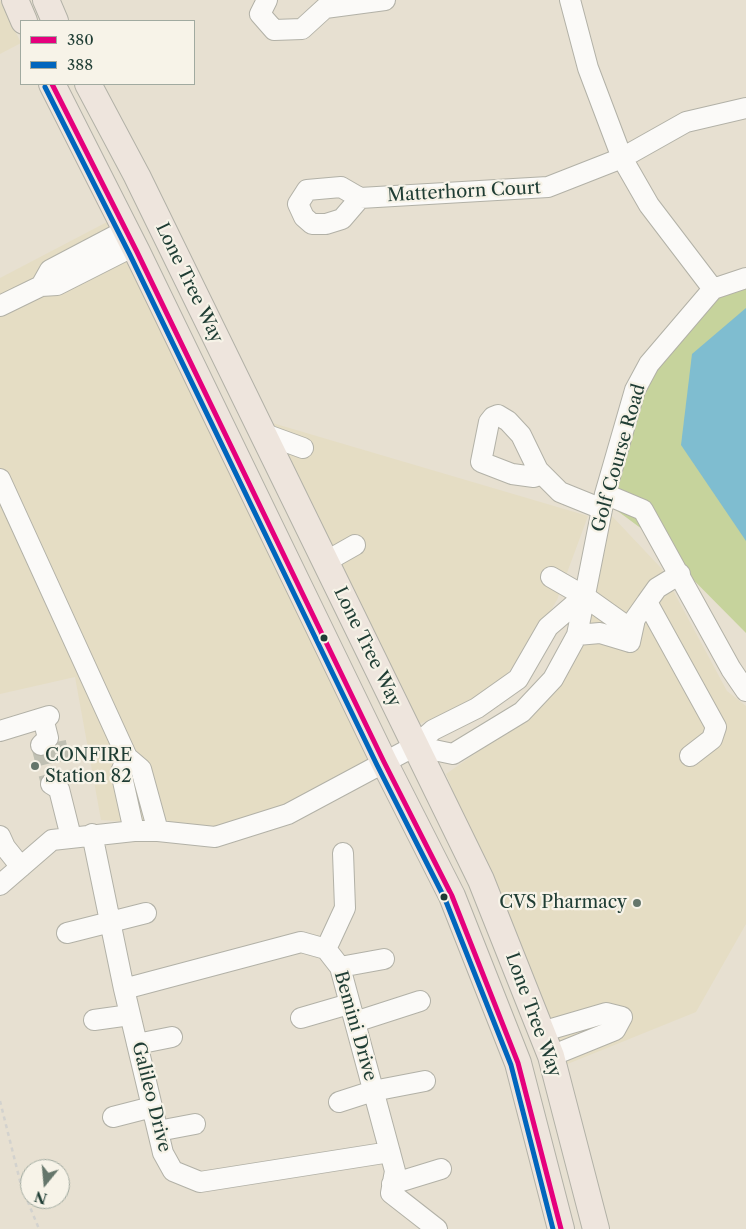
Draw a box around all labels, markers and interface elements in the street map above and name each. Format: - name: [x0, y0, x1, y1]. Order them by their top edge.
- legend: [20, 20, 195, 85]
- text: 380: [67, 30, 94, 49]
- text: 388: [67, 55, 93, 74]
- street label: Matterhorn Court: [387, 177, 541, 207]
- street label: Lone Tree Way: [151, 219, 227, 347]
- street label: Golf Course Road: [588, 382, 650, 534]
- street label: Lone Tree Way: [329, 583, 405, 711]
- unlabelled marker: [319, 633, 329, 643]
- place label: CONFIRE Station 82: [45, 745, 133, 788]
- marker: CONFIRE Station 82: [29, 760, 41, 772]
- unlabelled marker: [439, 892, 449, 902]
- place label: CVS Pharmacy: [499, 892, 627, 914]
- marker: CVS Pharmacy: [631, 897, 643, 909]
- street label: Lone Tree Way: [500, 950, 566, 1080]
- street label: Bemini Drive: [329, 969, 381, 1083]
- street label: Galileo Drive: [127, 1040, 175, 1154]
- north arrow: [20, 1159, 70, 1209]
- text: N: [32, 1187, 49, 1208]

